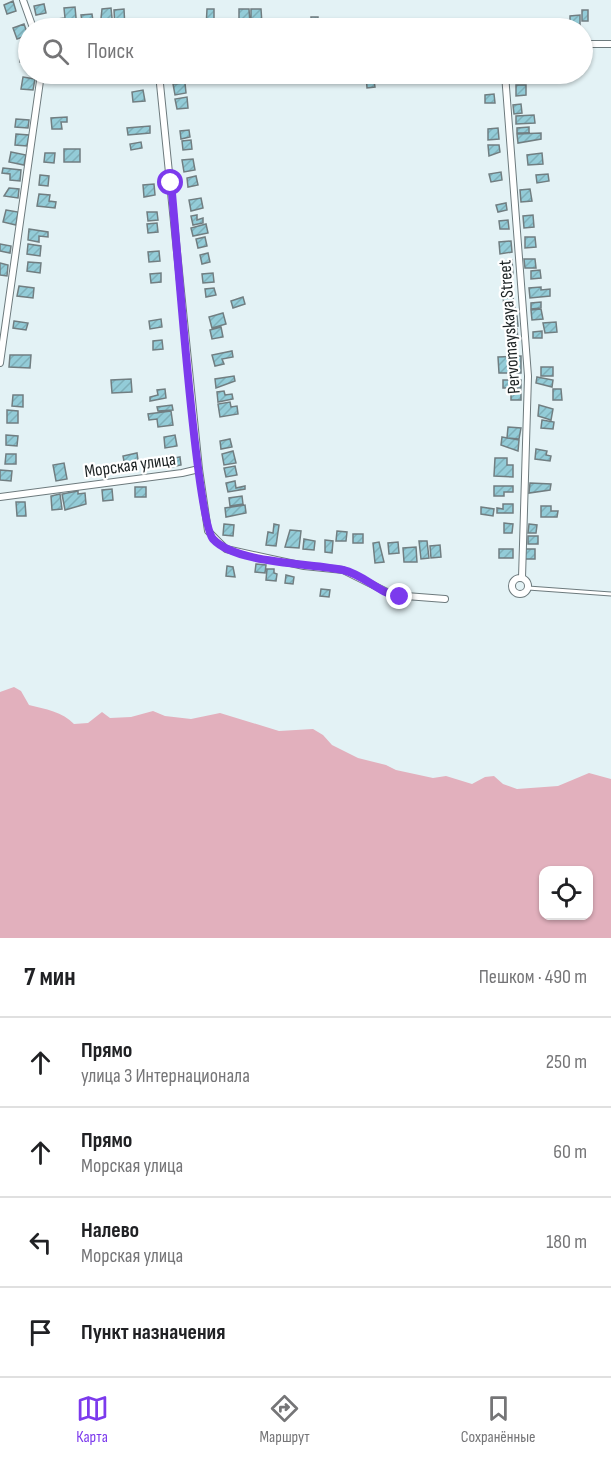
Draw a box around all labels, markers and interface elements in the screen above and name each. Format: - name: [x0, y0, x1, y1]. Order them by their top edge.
- search box: [18, 18, 593, 84]
- icon: search: [39, 35, 72, 68]
- text: Поиск: [87, 38, 133, 65]
- route start: [157, 169, 183, 195]
- street label: Pervomayskaya Street: [494, 259, 525, 395]
- street label: Морская улица: [83, 449, 177, 482]
- route end: [386, 583, 412, 609]
- map controls: [539, 866, 593, 920]
- button: locate: [539, 866, 593, 920]
- text: 7 мин: [24, 962, 76, 993]
- text: Пешком · 490 m: [479, 965, 587, 989]
- text: Прямо: [81, 1037, 132, 1064]
- icon: ahead: [24, 1046, 57, 1079]
- text: 250 m: [546, 1050, 587, 1074]
- text: улица 3 Интернационала: [81, 1064, 250, 1088]
- text: Прямо: [81, 1127, 132, 1154]
- icon: ahead: [24, 1136, 57, 1169]
- text: 60 m: [553, 1140, 587, 1164]
- text: Морская улица: [81, 1154, 183, 1178]
- text: Налево: [81, 1217, 139, 1244]
- icon: left: [24, 1226, 57, 1259]
- text: 180 m: [546, 1230, 587, 1254]
- text: Морская улица: [81, 1244, 183, 1268]
- icon: arrive: [24, 1316, 57, 1349]
- text: Пункт назначения: [81, 1319, 225, 1346]
- tab: Карта: [76, 1392, 109, 1447]
- tab: Маршрут: [260, 1392, 310, 1447]
- tab: Сохранённые: [461, 1392, 535, 1447]

